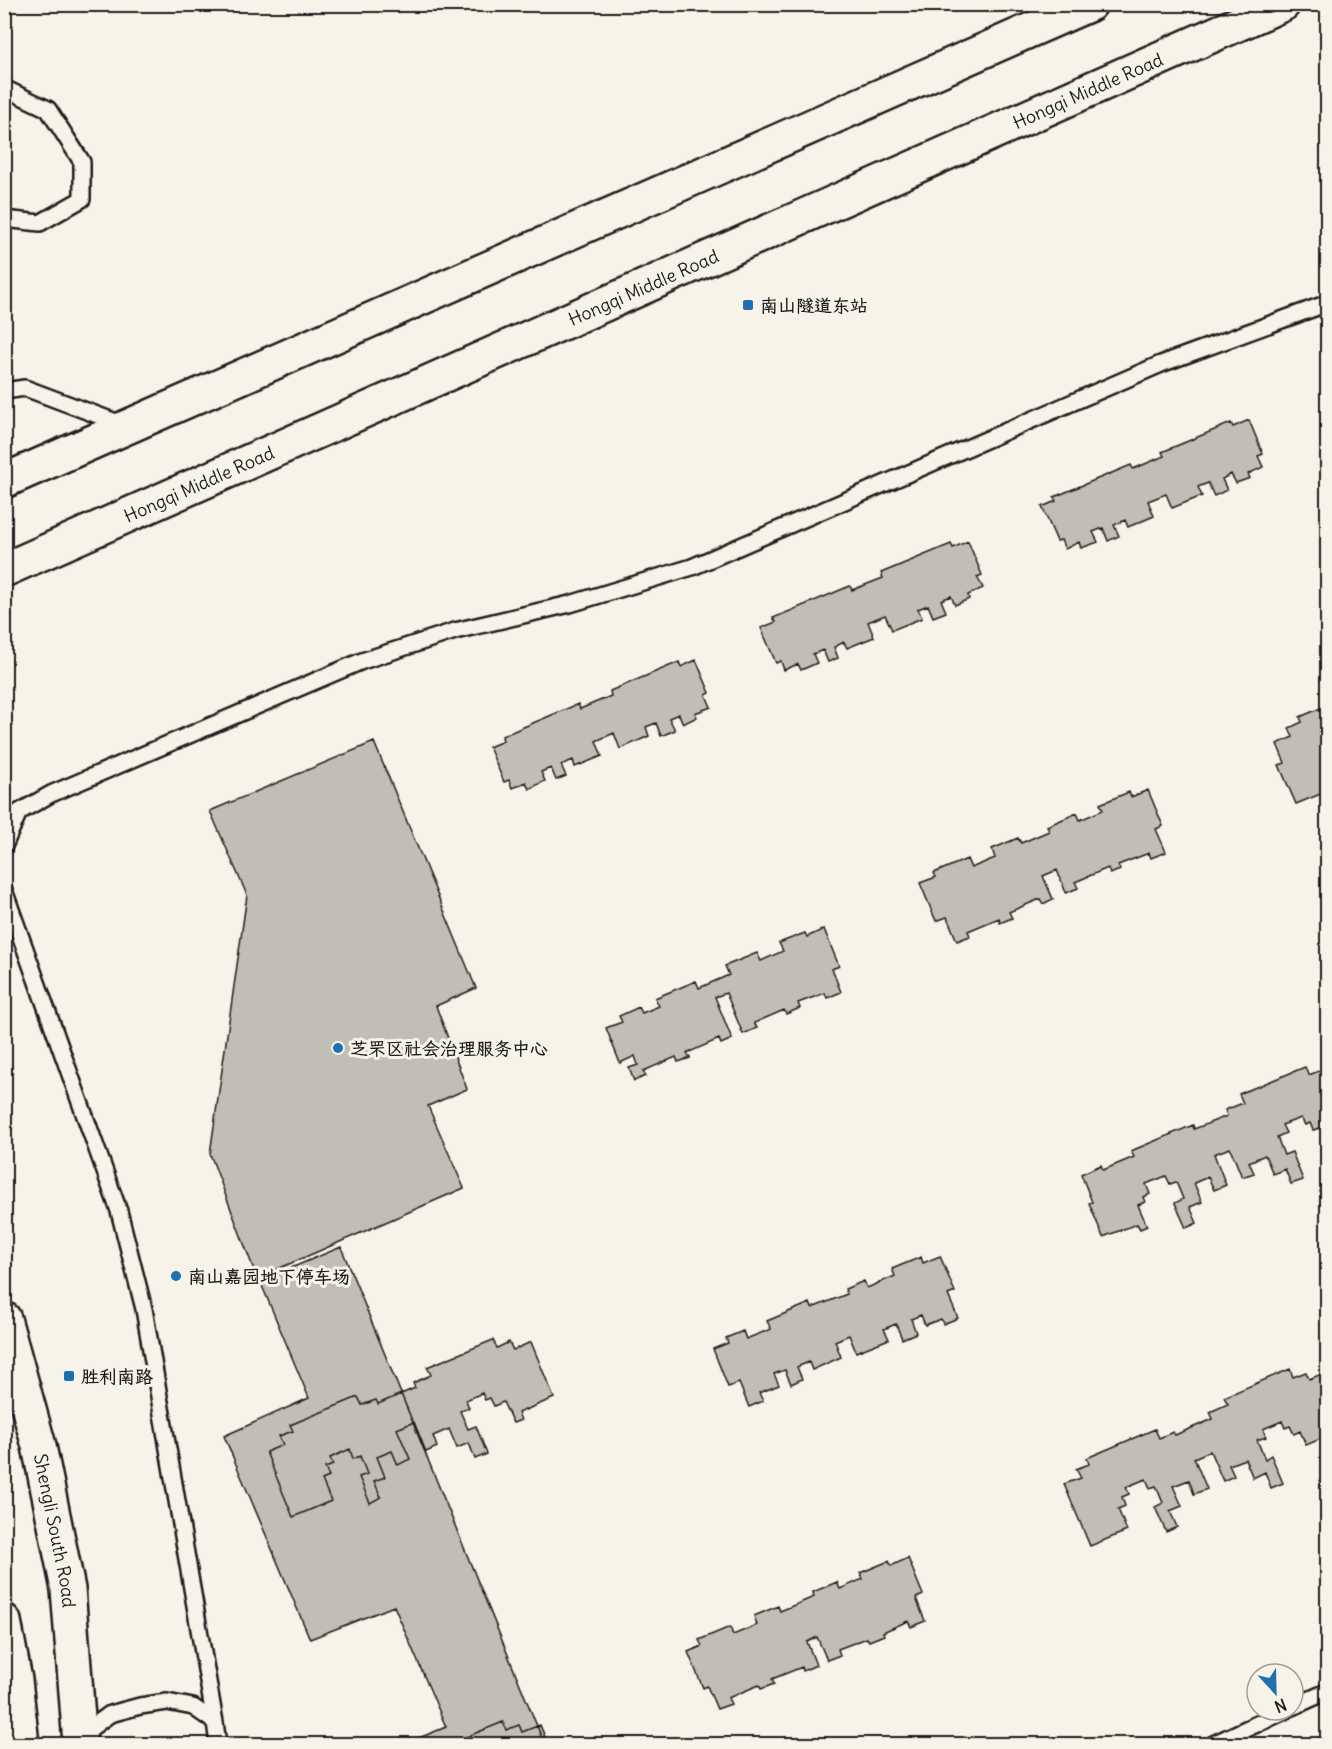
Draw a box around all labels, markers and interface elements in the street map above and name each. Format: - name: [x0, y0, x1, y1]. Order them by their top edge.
- street label: Hongqi Middle Road: [1009, 47, 1167, 134]
- street label: Hongqi Middle Road: [565, 244, 722, 330]
- place label: 南山隧道东站: [760, 294, 868, 317]
- marker: 南山隧道东站: [741, 298, 755, 312]
- street label: Hongqi Middle Road: [120, 440, 278, 527]
- place label: 芝罘区社会治理服务中心: [350, 1037, 548, 1060]
- marker: 芝罘区社会治理服务中心: [331, 1041, 345, 1055]
- place label: 南山嘉园地下停车场: [188, 1265, 350, 1288]
- marker: 南山嘉园地下停车场: [169, 1269, 183, 1283]
- place label: 胜利南路: [81, 1365, 153, 1388]
- marker: 胜利南路: [62, 1369, 76, 1383]
- street label: Shengli South Road: [29, 1451, 81, 1609]
- north arrow: [1245, 1662, 1305, 1722]
- text: N: [1272, 1695, 1289, 1717]

